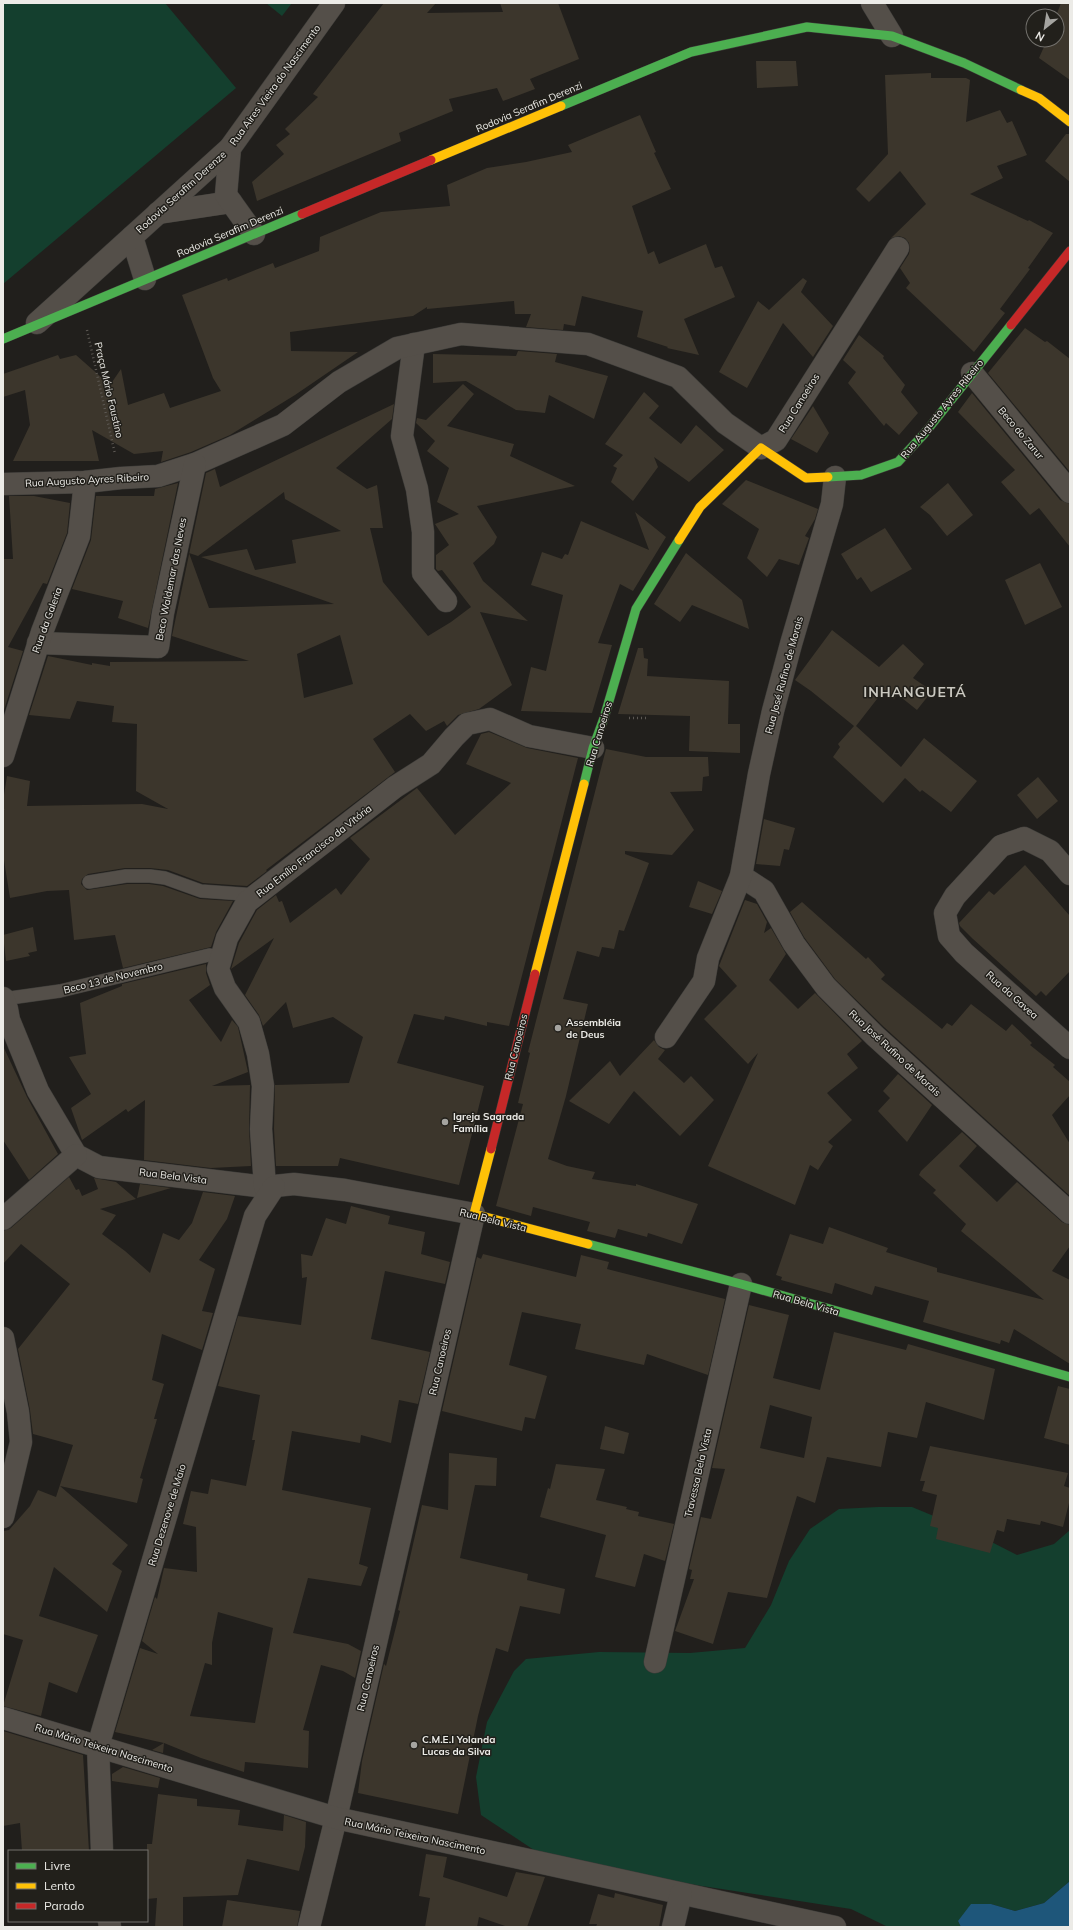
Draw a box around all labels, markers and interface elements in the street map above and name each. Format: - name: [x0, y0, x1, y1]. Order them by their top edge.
- north arrow: [1025, 8, 1065, 48]
- street label: Rua Aires Vieira do Nascimento: [227, 22, 323, 148]
- text: N: [1033, 29, 1047, 45]
- street label: Rodovia Serafim Derenzi: [474, 79, 584, 135]
- street label: Rodovia Serafim Derenze: [133, 148, 229, 236]
- street label: Rodovia Serafim Derenzi: [175, 204, 285, 260]
- street label: Praça Mário Faustino: [92, 341, 126, 439]
- street label: Rua Augusto Ayres Ribeiro: [898, 356, 986, 461]
- street label: Rua Canoeiros: [776, 371, 822, 435]
- street label: Beco do Zarur: [995, 404, 1047, 462]
- street label: Rua Augusto Ayres Ribeiro: [25, 470, 150, 490]
- street label: Beco Waldemar das Neves: [153, 516, 189, 642]
- street label: Rua da Galeria: [29, 585, 65, 655]
- street label: Rua José Rufino de Morais: [762, 615, 806, 735]
- district label: INHANGUETÁ: [863, 683, 967, 701]
- street label: Rua Canoeiros: [583, 700, 615, 768]
- street label: Rua Emílio Francisco da Vitória: [254, 802, 374, 900]
- street label: Beco 13 de Novembro: [62, 959, 164, 997]
- street label: Rua da Gavea: [983, 968, 1041, 1022]
- street label: Rua José Rufino de Morais: [846, 1007, 944, 1099]
- street label: Rua Canoeiros: [502, 1013, 530, 1081]
- place label: Assembléia de Deus: [566, 1016, 621, 1041]
- marker: Assembléia de Deus: [553, 1023, 563, 1033]
- place label: Igreja Sagrada Família: [453, 1110, 524, 1135]
- marker: Igreja Sagrada Família: [440, 1117, 450, 1127]
- street label: Rua Bela Vista: [138, 1165, 208, 1187]
- street label: Rua Bela Vista: [458, 1205, 528, 1235]
- street label: Rua Bela Vista: [771, 1287, 841, 1319]
- street label: Rua Canoeiros: [426, 1328, 454, 1396]
- street label: Travessa Bela Vista: [681, 1427, 715, 1519]
- street label: Rua Dezenove de Maio: [145, 1462, 189, 1568]
- street label: Rua Canoeiros: [354, 1644, 382, 1712]
- street label: Rua Mário Teixeira Nascimento: [33, 1721, 175, 1775]
- place label: C.M.E.I Yolanda Lucas da Silva: [422, 1733, 495, 1758]
- marker: C.M.E.I Yolanda Lucas da Silva: [409, 1740, 419, 1750]
- street label: Rua Mário Teixeira Nascimento: [343, 1815, 487, 1857]
- legend: [8, 1850, 148, 1922]
- text: Livre: [44, 1858, 71, 1873]
- text: Lento: [44, 1878, 75, 1893]
- text: Parado: [44, 1898, 84, 1913]

